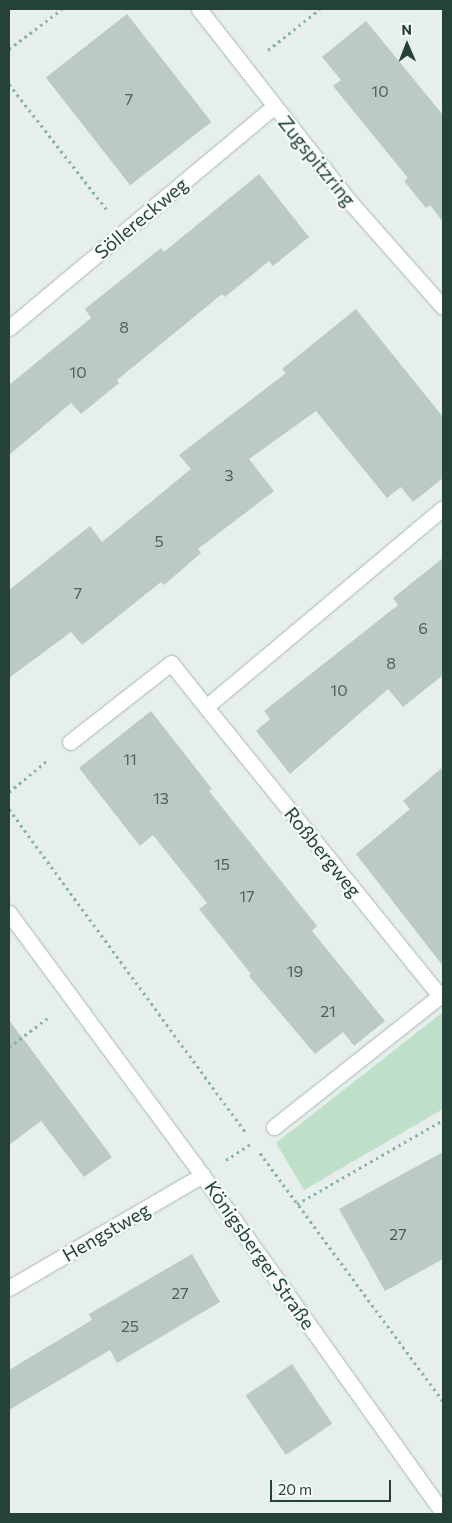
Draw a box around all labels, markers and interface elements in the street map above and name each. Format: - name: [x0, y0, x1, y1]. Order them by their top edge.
- north arrow: [382, 20, 432, 70]
- text: N: [401, 21, 412, 38]
- house number: 10: [371, 81, 389, 101]
- house number: 7: [125, 89, 133, 109]
- street label: Zugspitzring: [274, 111, 360, 211]
- street label: Söllereckweg: [90, 173, 192, 263]
- house number: 8: [119, 317, 129, 337]
- house number: 10: [69, 362, 87, 382]
- house number: 3: [224, 465, 234, 485]
- house number: 5: [154, 531, 164, 551]
- house number: 7: [74, 583, 82, 603]
- house number: 6: [418, 618, 428, 638]
- house number: 8: [386, 653, 396, 673]
- house number: 10: [330, 680, 348, 700]
- house number: 11: [123, 749, 137, 769]
- house number: 13: [153, 788, 169, 808]
- street label: Roßbergweg: [280, 802, 366, 902]
- house number: 15: [214, 854, 230, 874]
- house number: 17: [239, 886, 255, 906]
- house number: 19: [287, 961, 303, 981]
- house number: 21: [320, 1001, 336, 1021]
- street label: Königsberger Straße: [200, 1176, 320, 1334]
- street label: Hengstweg: [58, 1198, 154, 1266]
- house number: 27: [389, 1224, 407, 1244]
- house number: 27: [171, 1283, 189, 1303]
- house number: 25: [121, 1316, 139, 1336]
- scale bar: [272, 1470, 393, 1502]
- text: 20 m: [278, 1480, 312, 1498]

